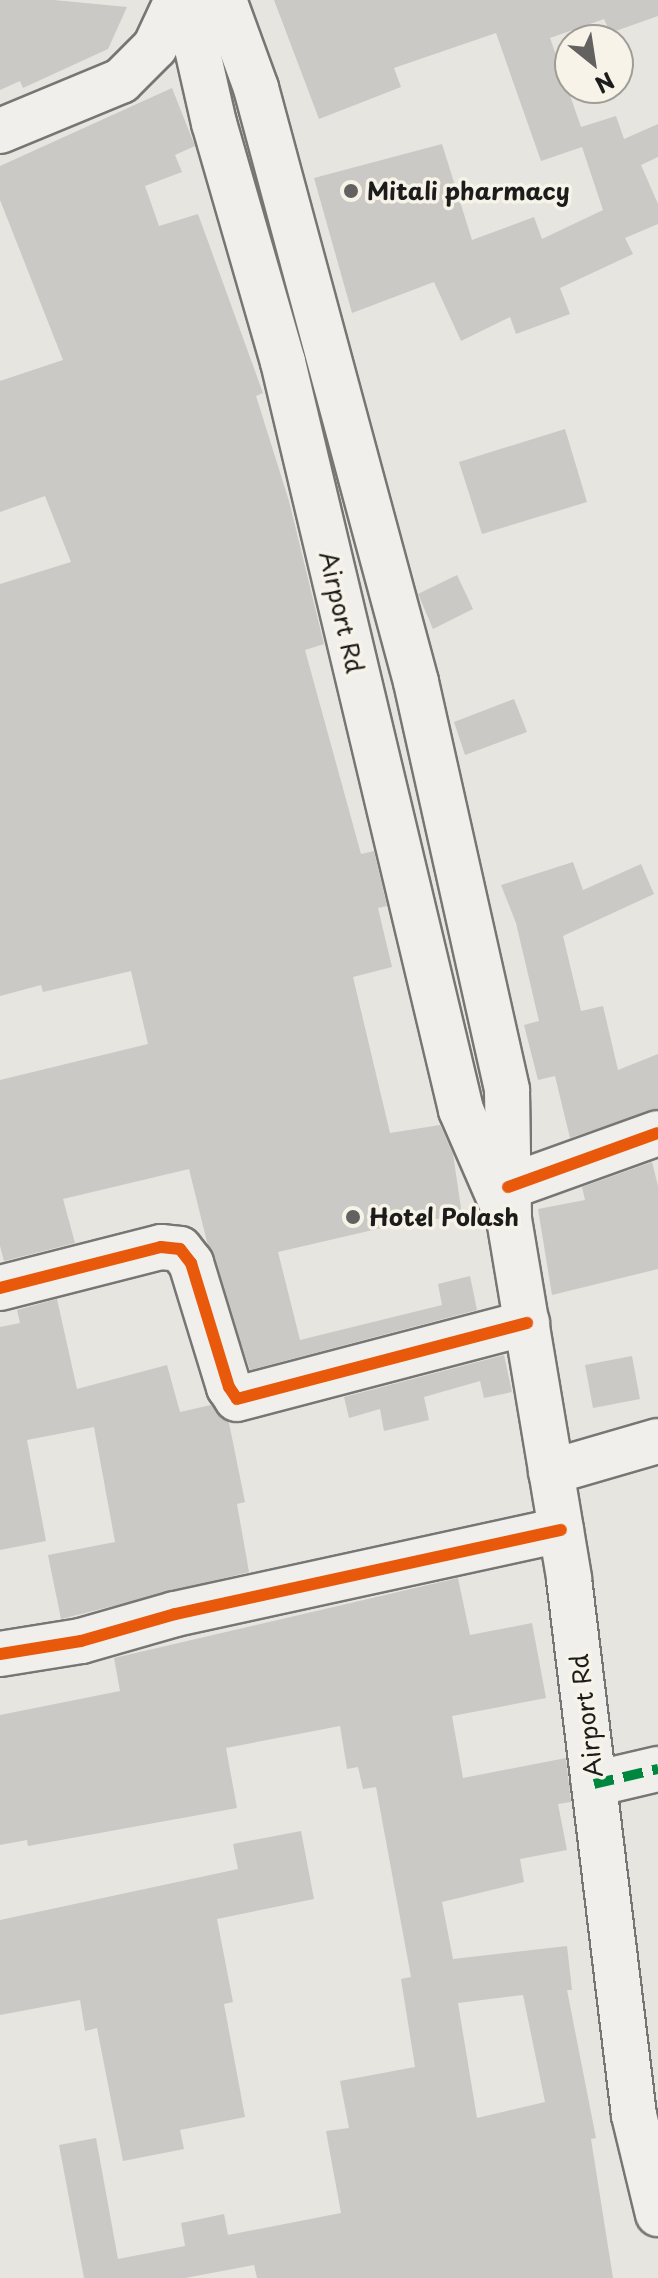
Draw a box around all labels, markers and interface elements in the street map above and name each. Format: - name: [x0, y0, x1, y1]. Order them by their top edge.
- north arrow: [554, 24, 634, 104]
- text: N: [589, 65, 621, 102]
- place label: Mitali pharmacy: [367, 177, 571, 205]
- marker: Mitali pharmacy: [342, 182, 360, 200]
- street label: Airport Rd: [314, 548, 370, 676]
- place label: Hotel Polash: [369, 1203, 520, 1231]
- marker: Hotel Polash: [344, 1208, 362, 1226]
- street label: Airport Rd: [564, 1652, 608, 1780]

